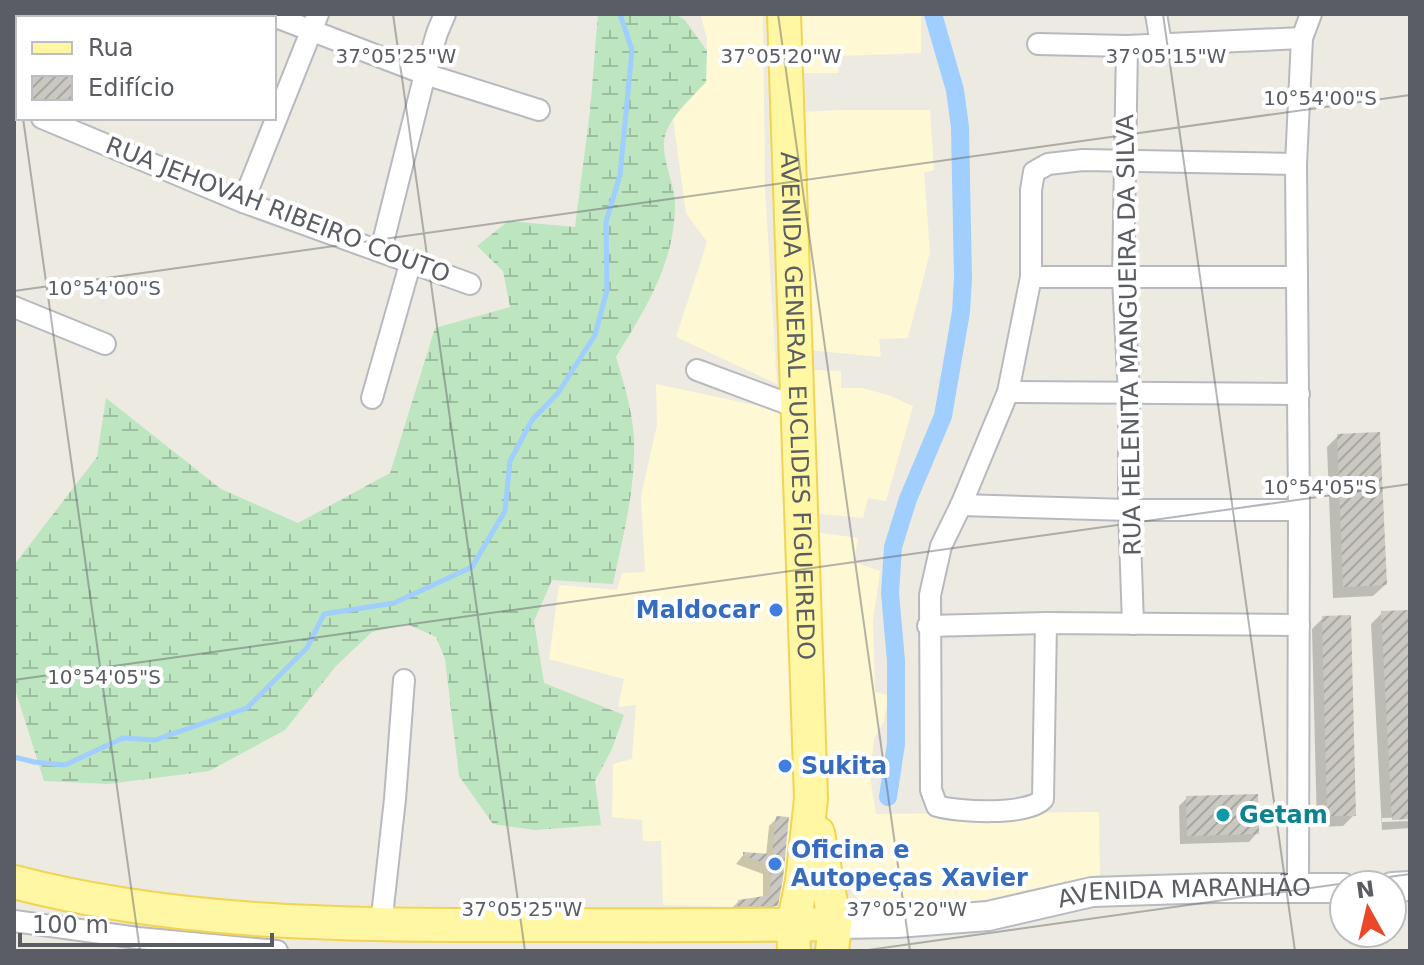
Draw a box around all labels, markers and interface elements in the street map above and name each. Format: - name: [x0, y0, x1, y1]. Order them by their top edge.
- legend: [16, 16, 276, 120]
- text: Rua: [88, 34, 134, 62]
- text: 37°05'25"W: [336, 44, 457, 68]
- text: 37°05'20"W: [721, 44, 842, 68]
- text: 37°05'15"W: [1106, 44, 1227, 68]
- text: Edifício: [88, 74, 175, 102]
- text: 10°54'00"S: [1263, 86, 1377, 110]
- street label: RUA HELENITA MANGUEIRA DA SILVA: [1111, 113, 1147, 556]
- street label: RUA JEHOVAH RIBEIRO COUTO: [102, 131, 454, 289]
- street label: AVENIDA GENERAL EUCLIDES FIGUEIREDO: [775, 151, 820, 660]
- text: 10°54'00"S: [47, 276, 161, 300]
- text: 10°54'05"S: [1263, 475, 1377, 499]
- place label: Maldocar: [636, 596, 760, 624]
- marker: Maldocar: [767, 601, 785, 619]
- text: 10°54'05"S: [47, 665, 161, 689]
- place label: Sukita: [801, 752, 887, 780]
- marker: Sukita: [776, 757, 794, 775]
- place label: Getam: [1239, 801, 1328, 829]
- marker: Getam: [1214, 806, 1232, 824]
- place label: Oficina e Autopeças Xavier: [791, 836, 1028, 892]
- marker: Oficina e Autopeças Xavier: [766, 855, 784, 873]
- north arrow: [1328, 869, 1408, 949]
- street label: AVENIDA MARANHÃO: [1055, 872, 1311, 913]
- text: N: [1354, 876, 1376, 903]
- scale bar: [20, 897, 272, 947]
- text: 37°05'25"W: [462, 897, 583, 921]
- text: 37°05'20"W: [847, 897, 968, 921]
- text: 100 m: [32, 911, 109, 939]

